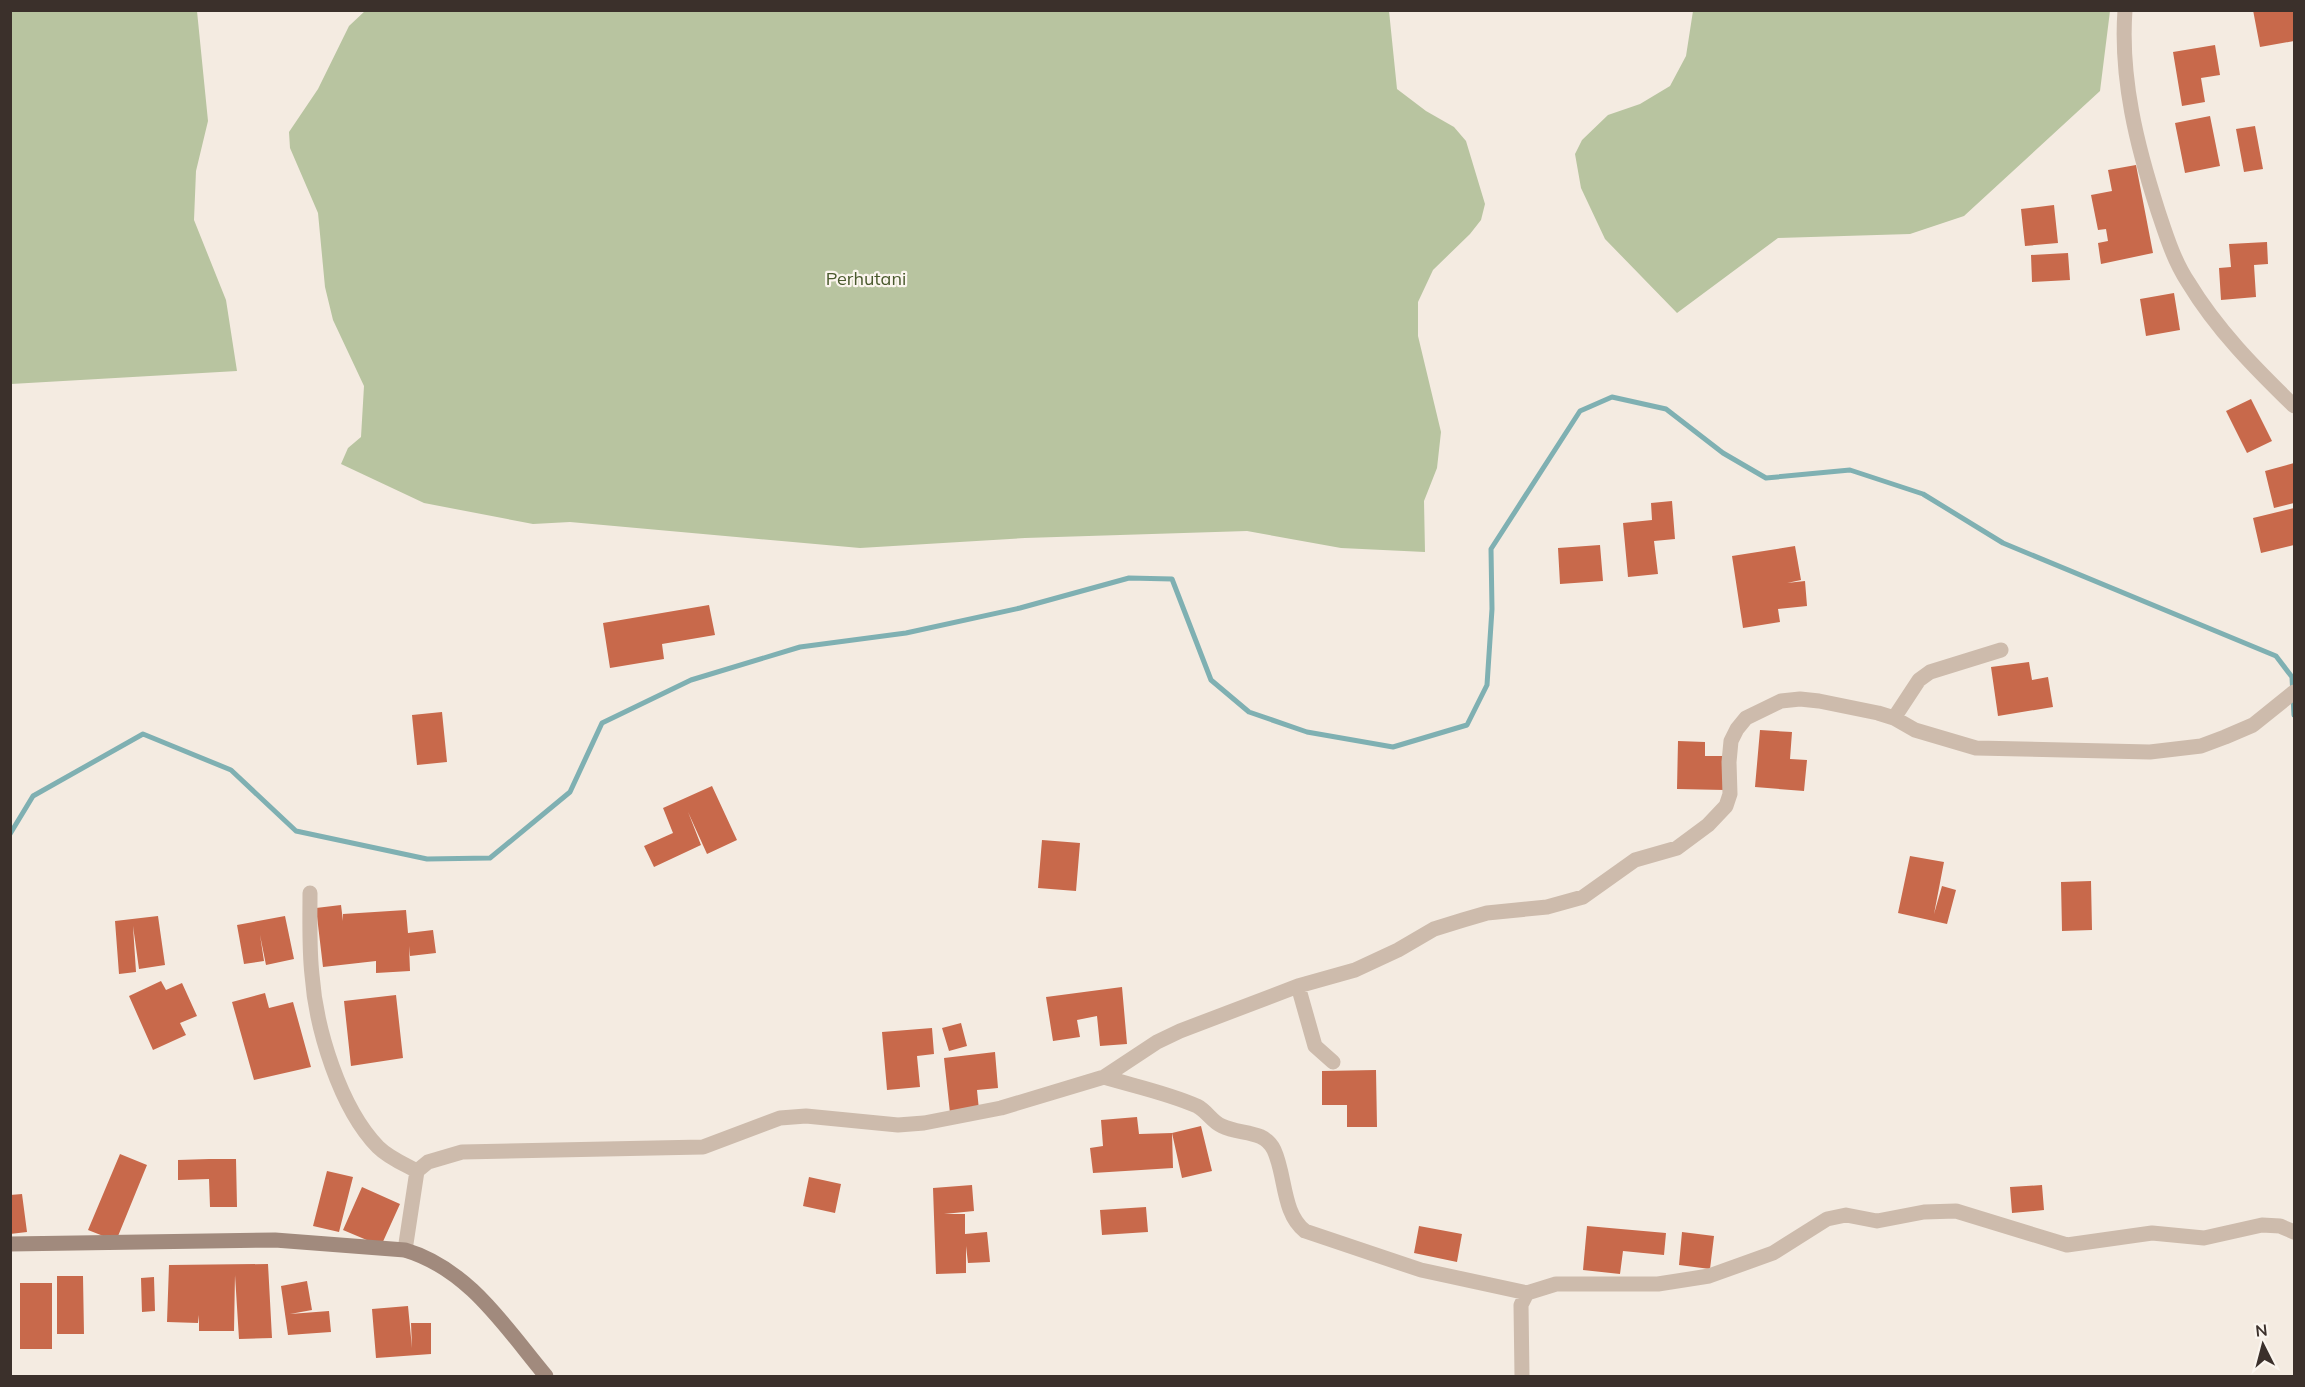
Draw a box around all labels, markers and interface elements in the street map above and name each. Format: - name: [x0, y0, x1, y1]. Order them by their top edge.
- park label: Perhutani: [826, 267, 906, 290]
- north arrow: [2233, 1315, 2293, 1375]
- text: N: [2254, 1320, 2268, 1341]

